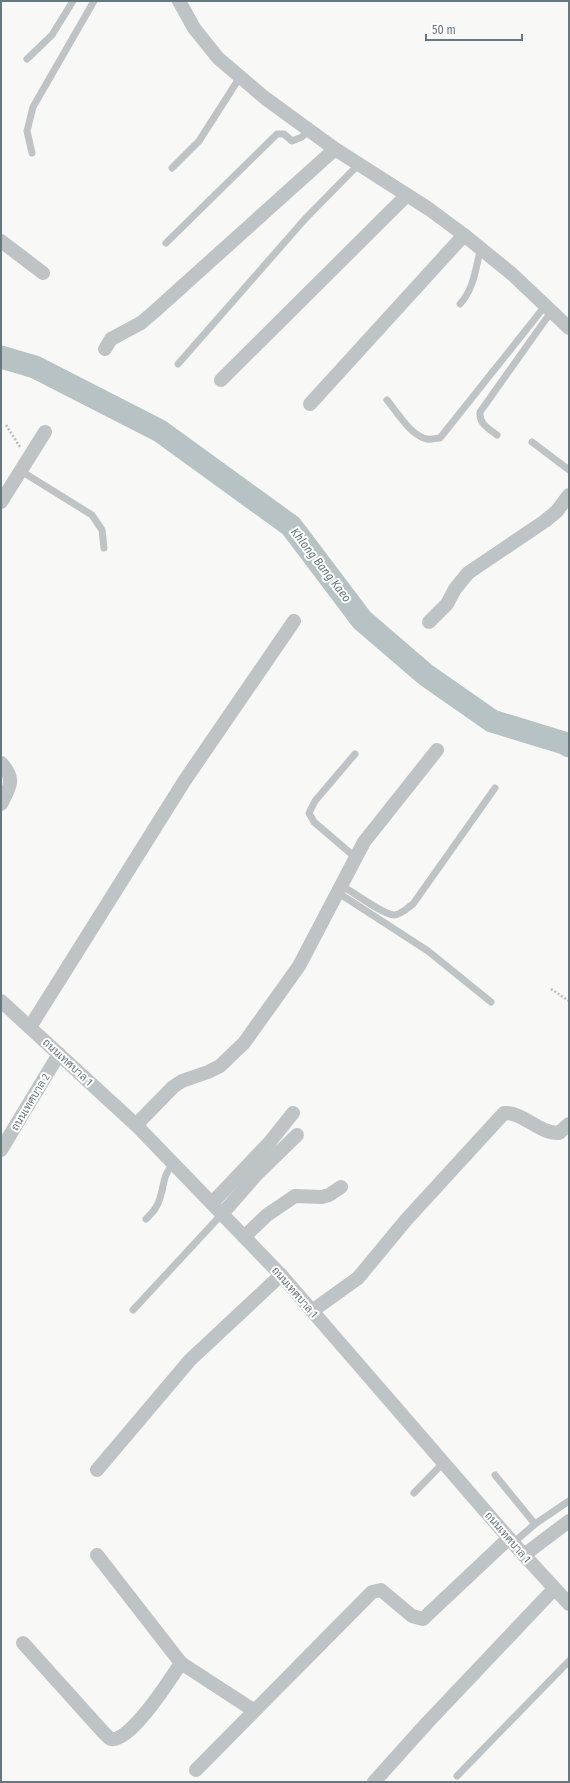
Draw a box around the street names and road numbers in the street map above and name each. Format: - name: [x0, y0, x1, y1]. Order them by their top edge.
- street label: ถนนเทศบาล 1: [40, 1036, 95, 1089]
- street label: ถนนเทศบาล 2: [8, 1071, 53, 1133]
- street label: ถนนเทศบาล 1: [269, 1264, 320, 1321]
- street label: ถนนเทศบาล 1: [482, 1509, 533, 1566]

